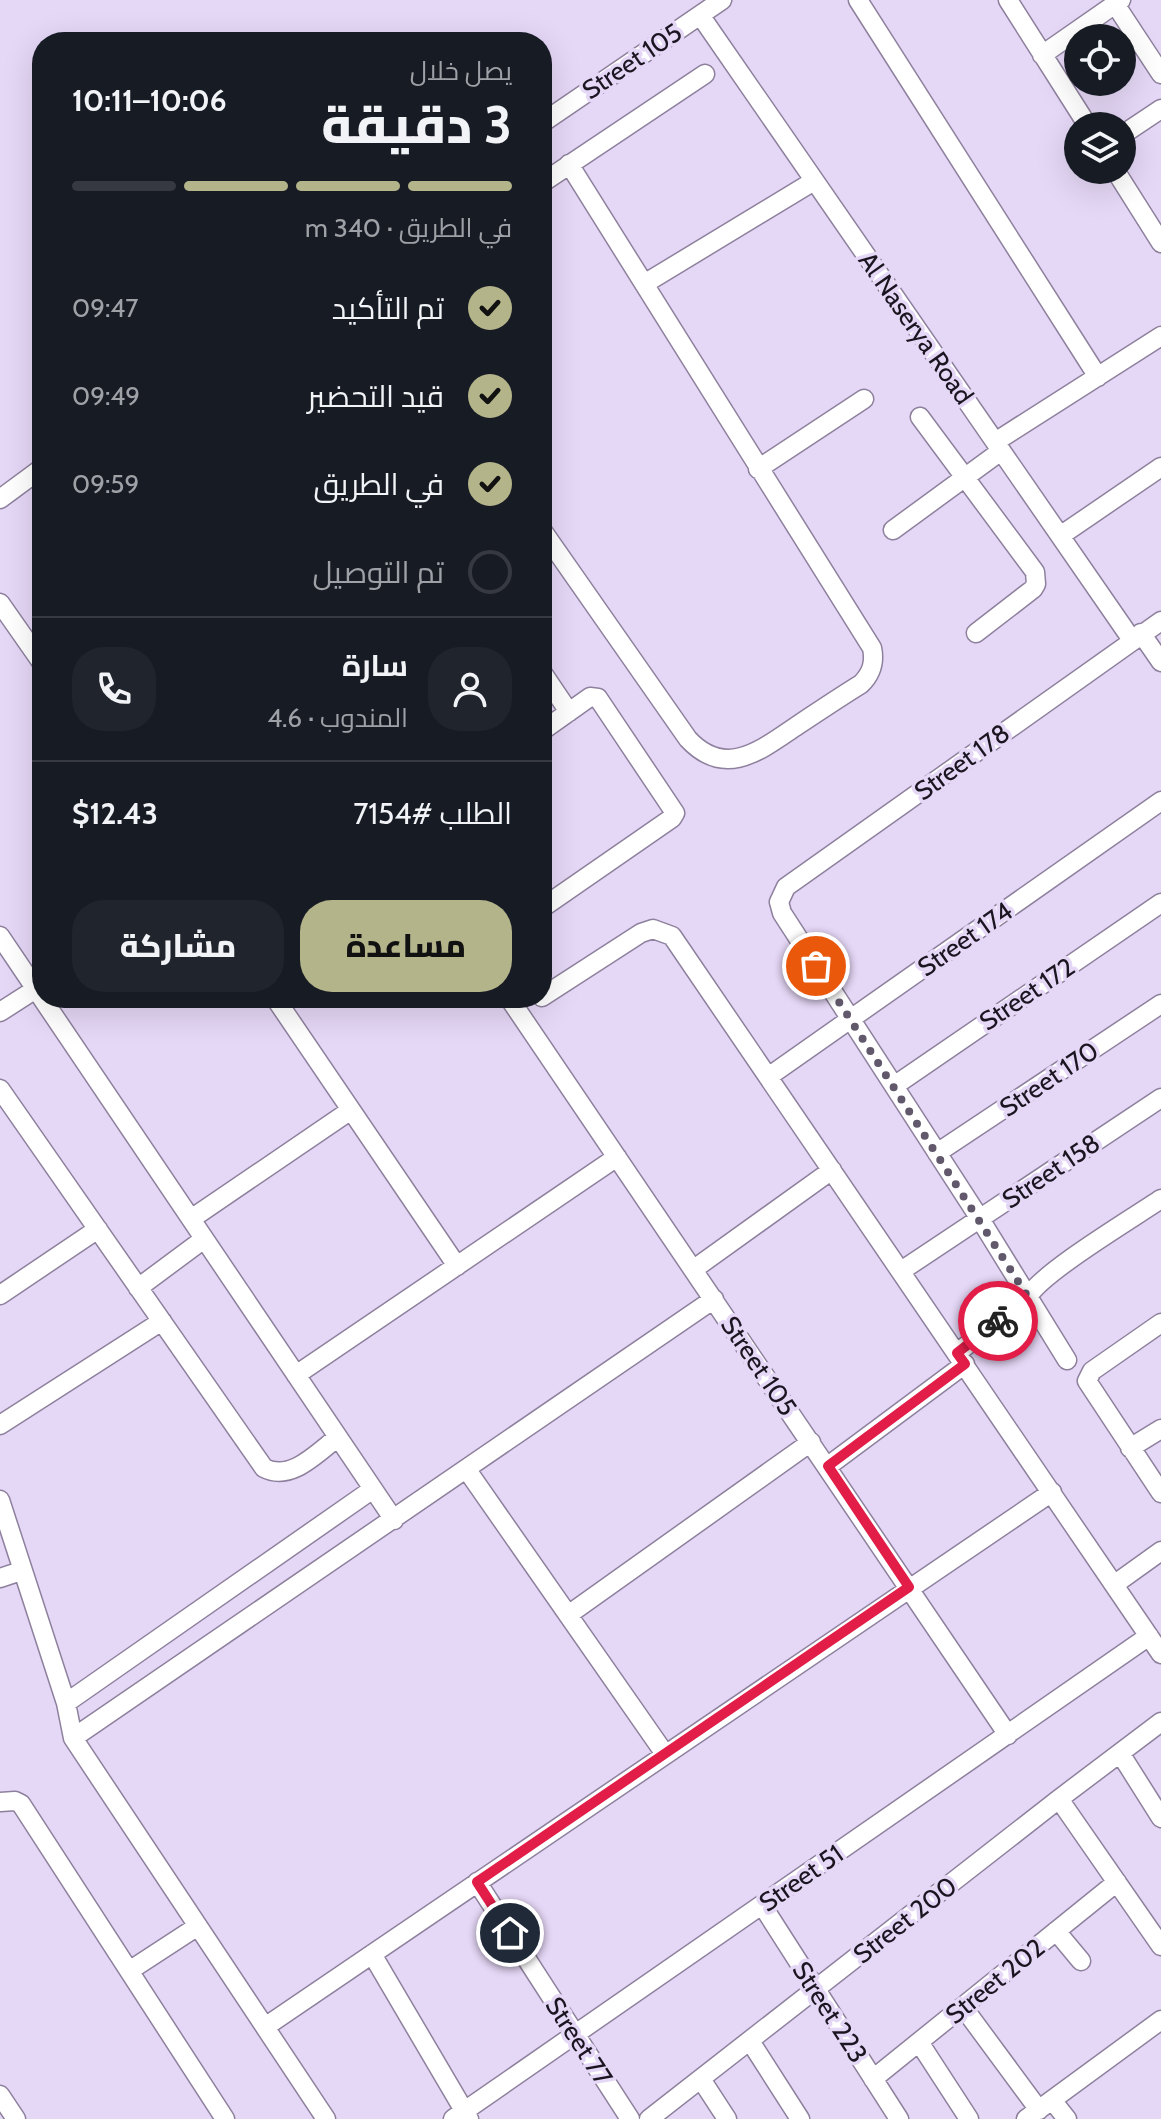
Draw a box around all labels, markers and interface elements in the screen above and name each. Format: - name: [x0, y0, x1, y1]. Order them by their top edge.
- street label: Street 105: [576, 16, 688, 106]
- map controls: [1064, 24, 1136, 184]
- button: locate: [1064, 24, 1136, 96]
- text: يصل خلال: [410, 55, 512, 87]
- text: 10:06–10:11: [72, 82, 227, 119]
- text: 3 دقيقة: [321, 93, 512, 156]
- button: layers: [1064, 112, 1136, 184]
- text: في الطريق · 340 m: [305, 212, 512, 244]
- street label: Al Naserya Road: [852, 246, 980, 410]
- icon: check: [468, 286, 512, 330]
- text: تم التأكيد: [332, 290, 444, 327]
- text: 09:47: [72, 292, 138, 324]
- icon: check: [468, 374, 512, 418]
- text: قيد التحضير: [308, 378, 444, 415]
- text: 09:49: [72, 380, 140, 412]
- icon: check: [468, 462, 512, 506]
- text: في الطريق: [313, 466, 444, 503]
- text: 09:59: [72, 468, 139, 500]
- text: تم التوصيل: [313, 554, 444, 591]
- button: phone: [72, 647, 156, 731]
- text: سارة: [342, 647, 408, 684]
- button: person: [428, 647, 512, 731]
- text: المندوب · 4.6: [267, 702, 408, 734]
- street label: Street 178: [908, 717, 1016, 807]
- text: $12.43: [72, 795, 158, 832]
- text: الطلب #7154: [353, 795, 512, 832]
- street label: Street 174: [911, 895, 1019, 983]
- button: مشاركة: [72, 900, 284, 992]
- button: مساعدة: [300, 900, 512, 992]
- pin: [782, 932, 850, 1000]
- icon: bag: [794, 944, 838, 988]
- street label: Street 172: [973, 951, 1081, 1037]
- street label: Street 170: [994, 1034, 1104, 1124]
- street label: Street 158: [996, 1127, 1106, 1215]
- courier: [958, 1281, 1038, 1361]
- icon: bike: [976, 1299, 1020, 1343]
- street label: Street 105: [714, 1310, 804, 1422]
- street label: Street 51: [753, 1838, 849, 1918]
- street label: Street 200: [847, 1870, 963, 1970]
- pin: [476, 1899, 544, 1967]
- icon: home: [488, 1911, 532, 1955]
- street label: Street 202: [939, 1931, 1051, 2031]
- street label: Street 223: [786, 1955, 874, 2069]
- street label: Street 77: [539, 1991, 619, 2091]

